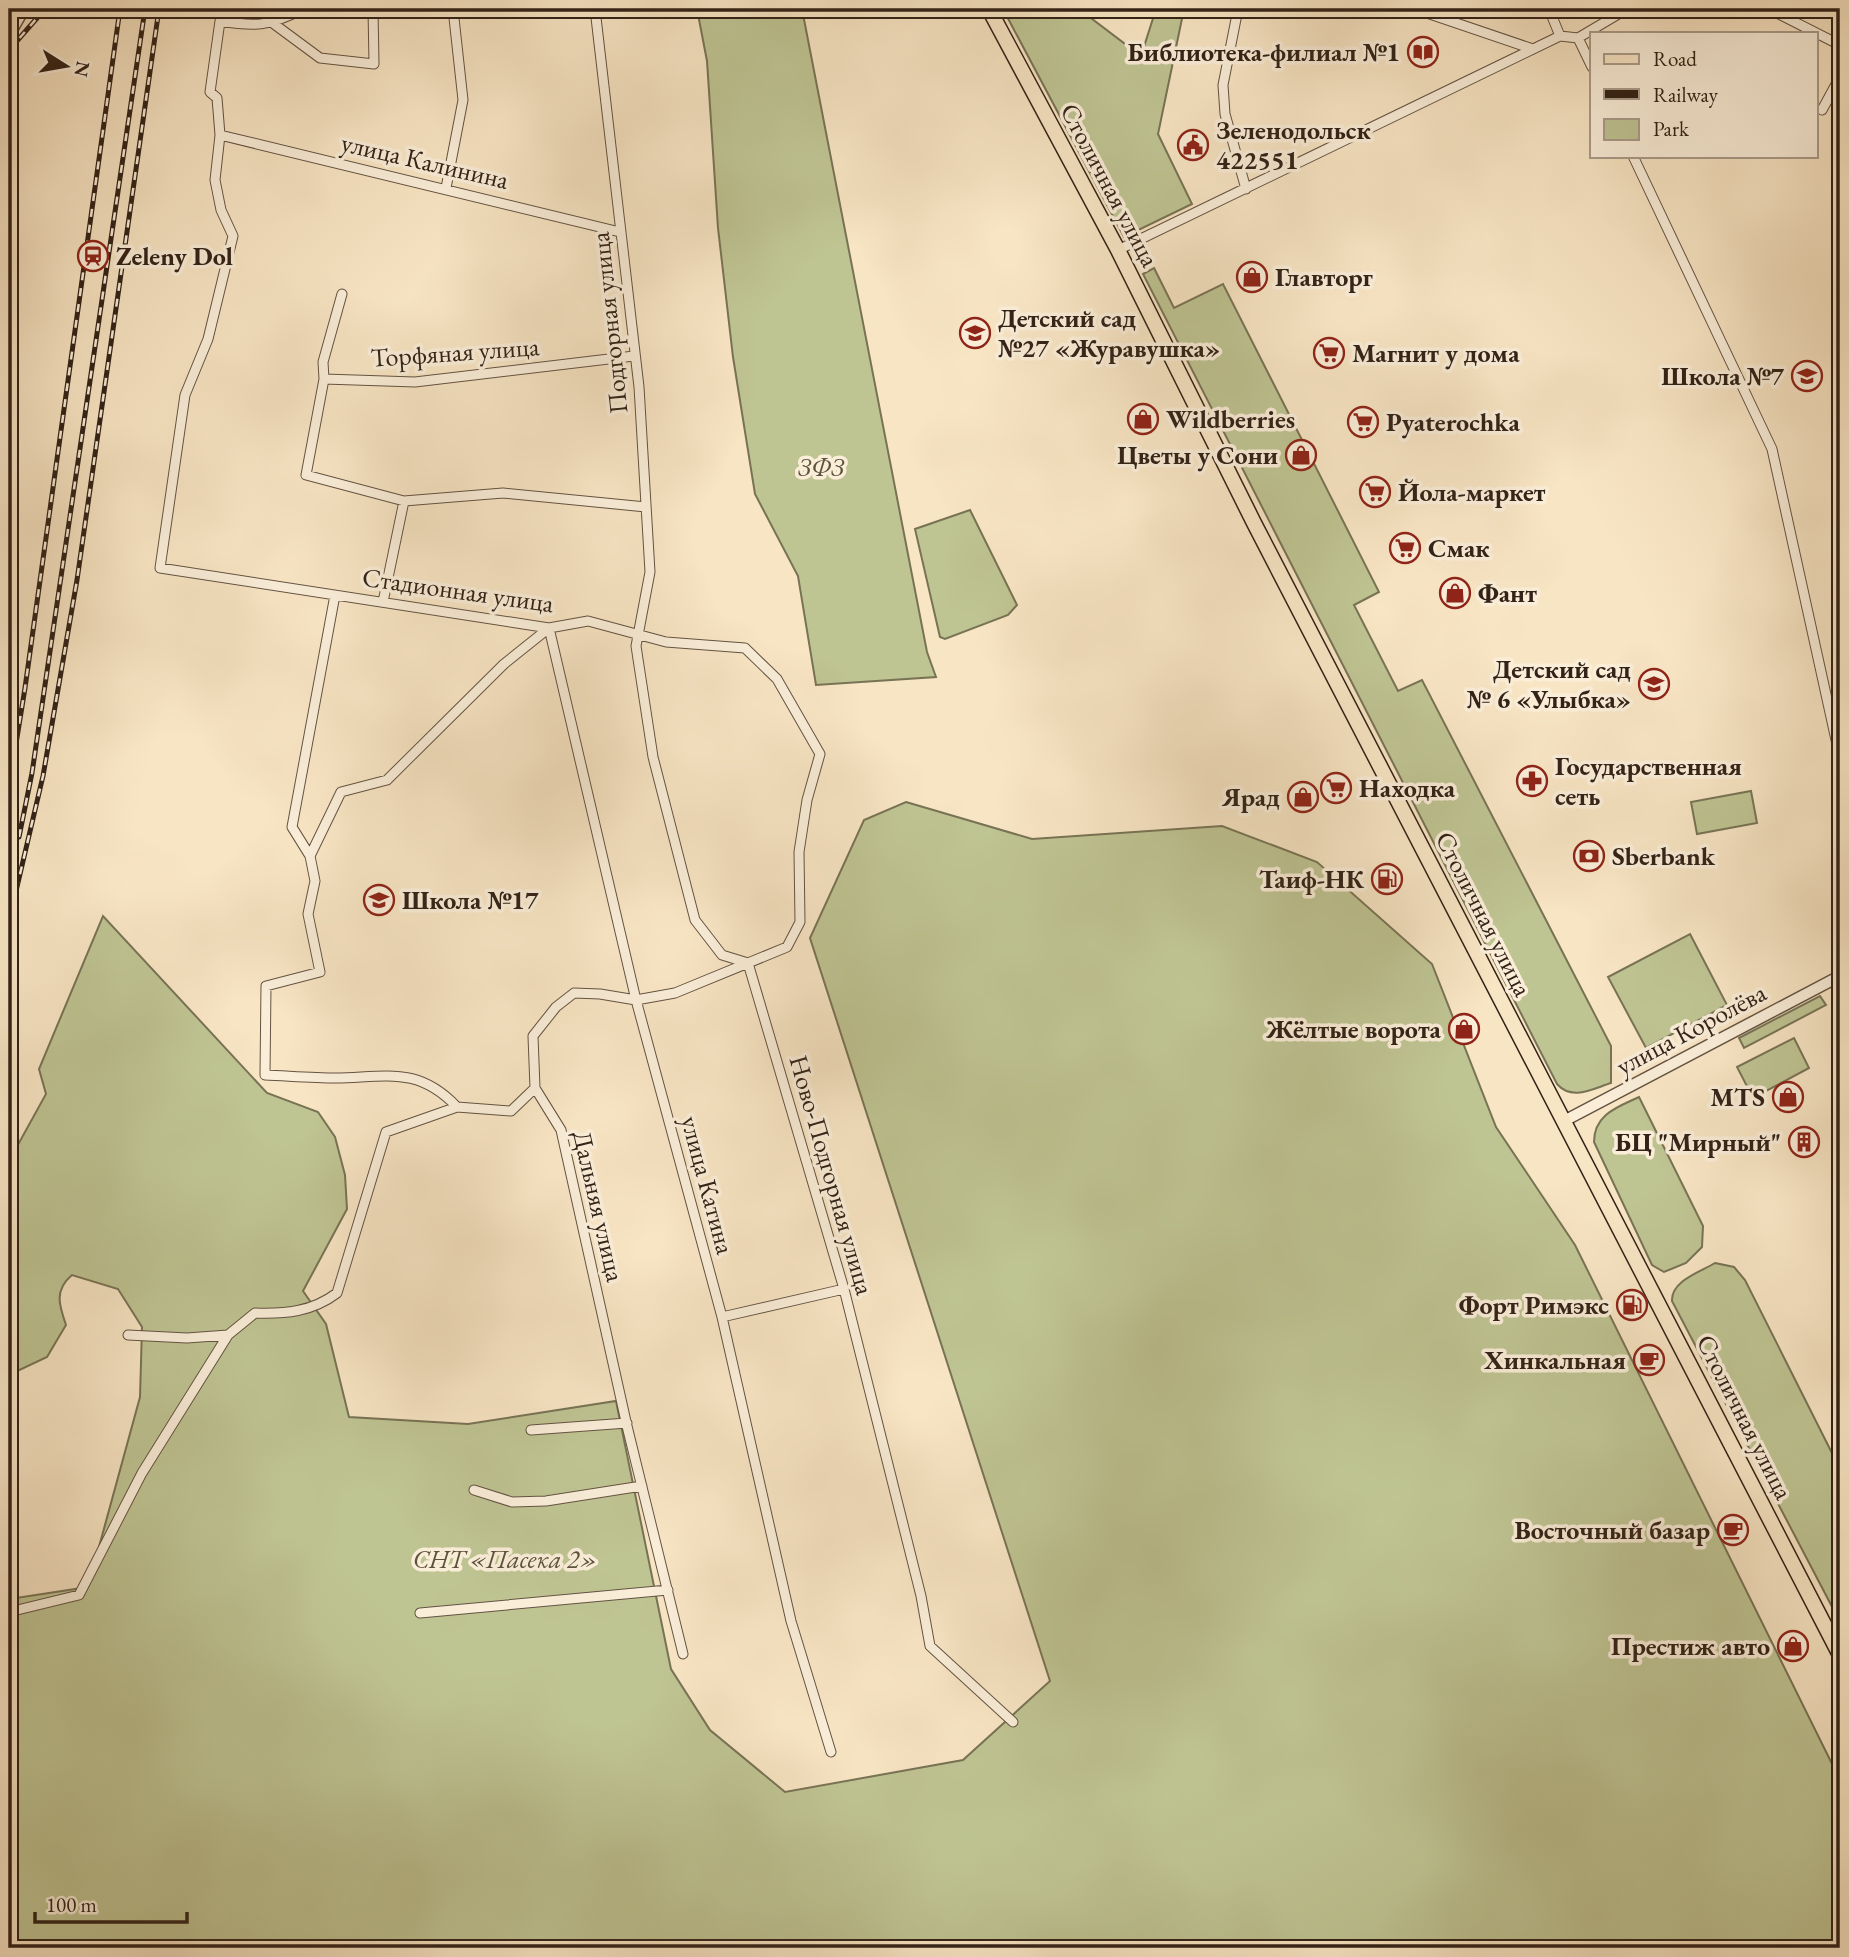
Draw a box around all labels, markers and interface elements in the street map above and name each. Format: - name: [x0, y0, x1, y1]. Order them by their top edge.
- north arrow: [32, 32, 102, 102]
- legend: [1590, 32, 1818, 158]
- place label: Библиотека-филиал №1: [1127, 35, 1400, 69]
- library icon: Библиотека-филиал №1: [1406, 35, 1440, 69]
- text: Road: [1653, 45, 1697, 72]
- text: N: [68, 59, 96, 80]
- text: Railway: [1653, 81, 1719, 108]
- street label: Столичная улица: [1053, 97, 1168, 273]
- place label: Зеленодольск 422551: [1216, 113, 1371, 177]
- text: Park: [1653, 115, 1690, 142]
- street label: улица Калинина: [338, 125, 513, 197]
- public building icon: Зеленодольск 422551: [1176, 128, 1210, 162]
- street label: Подгорная улица: [582, 230, 635, 416]
- station icon: Zeleny Dol: [76, 239, 110, 273]
- place label: Zeleny Dol: [116, 239, 233, 273]
- shop icon: Главторг: [1235, 260, 1269, 294]
- place label: Главторг: [1275, 260, 1374, 294]
- place label: Детский сад №27 «Журавушка»: [998, 301, 1220, 365]
- school or university icon: Детский сад №27 «Журавушка»: [958, 316, 992, 350]
- street label: Торфяная улица: [370, 329, 541, 375]
- supermarket icon: Магнит у дома: [1312, 336, 1346, 370]
- place label: Магнит у дома: [1352, 336, 1520, 370]
- place label: Школа №7: [1661, 359, 1784, 393]
- school or university icon: Школа №7: [1790, 359, 1824, 393]
- shop icon: Wildberries: [1126, 402, 1160, 436]
- place label: Wildberries: [1166, 402, 1295, 436]
- supermarket icon: Pyaterochka: [1346, 405, 1380, 439]
- place label: Pyaterochka: [1386, 405, 1520, 439]
- place label: Цветы у Сони: [1117, 438, 1278, 472]
- shop icon: Цветы у Сони: [1284, 438, 1318, 472]
- park label: ЗФЗ: [798, 450, 845, 484]
- supermarket icon: Йола-маркет: [1358, 475, 1392, 509]
- place label: Йола-маркет: [1398, 475, 1546, 509]
- supermarket icon: Смак: [1388, 531, 1422, 565]
- place label: Смак: [1428, 531, 1490, 565]
- street label: Стадионная улица: [360, 560, 557, 620]
- shop icon: Фант: [1438, 576, 1472, 610]
- place label: Фант: [1478, 576, 1537, 610]
- place label: Детский сад № 6 «Улыбка»: [1467, 652, 1631, 716]
- school or university icon: Детский сад № 6 «Улыбка»: [1637, 667, 1671, 701]
- place label: Государственная сеть: [1555, 749, 1742, 813]
- pharmacy icon: Государственная сеть: [1515, 764, 1549, 798]
- supermarket icon: Находка: [1319, 771, 1353, 805]
- place label: Находка: [1359, 771, 1456, 805]
- place label: Ярад: [1221, 780, 1280, 814]
- shop icon: Ярад: [1286, 780, 1320, 814]
- street label: Столичная улица: [1428, 826, 1540, 1003]
- bank icon: Sberbank: [1572, 839, 1606, 873]
- place label: Sberbank: [1612, 839, 1716, 873]
- place label: Таиф-НК: [1259, 862, 1365, 896]
- fuel station icon: Таиф-НК: [1370, 862, 1404, 896]
- school or university icon: Школа №17: [362, 883, 396, 917]
- place label: Школа №17: [402, 883, 539, 917]
- street label: улица Королёва: [1610, 975, 1772, 1083]
- place label: Жёлтые ворота: [1265, 1012, 1442, 1046]
- shop icon: Жёлтые ворота: [1447, 1012, 1481, 1046]
- street label: Ново-Подгорная улица: [782, 1051, 883, 1299]
- place label: MTS: [1710, 1080, 1765, 1114]
- shop icon: MTS: [1771, 1080, 1805, 1114]
- street label: улица Катина: [673, 1112, 743, 1258]
- place label: БЦ "Мирный": [1615, 1125, 1781, 1159]
- building icon: БЦ "Мирный": [1787, 1125, 1821, 1159]
- street label: Дальняя улица: [565, 1127, 633, 1285]
- place label: Форт Римэкс: [1459, 1288, 1609, 1322]
- fuel station icon: Форт Римэкс: [1615, 1288, 1649, 1322]
- street label: Столичная улица: [1689, 1329, 1801, 1506]
- place label: Хинкальная: [1483, 1343, 1626, 1377]
- cafe icon: Хинкальная: [1632, 1343, 1666, 1377]
- place label: Восточный базар: [1514, 1513, 1710, 1547]
- cafe icon: Восточный базар: [1716, 1513, 1750, 1547]
- park label: СНТ «Пасека 2»: [413, 1542, 597, 1576]
- place label: Престиж авто: [1611, 1629, 1770, 1663]
- shop icon: Престиж авто: [1776, 1629, 1810, 1663]
- scale bar: [35, 1880, 187, 1924]
- text: 100 m: [46, 1891, 97, 1918]

